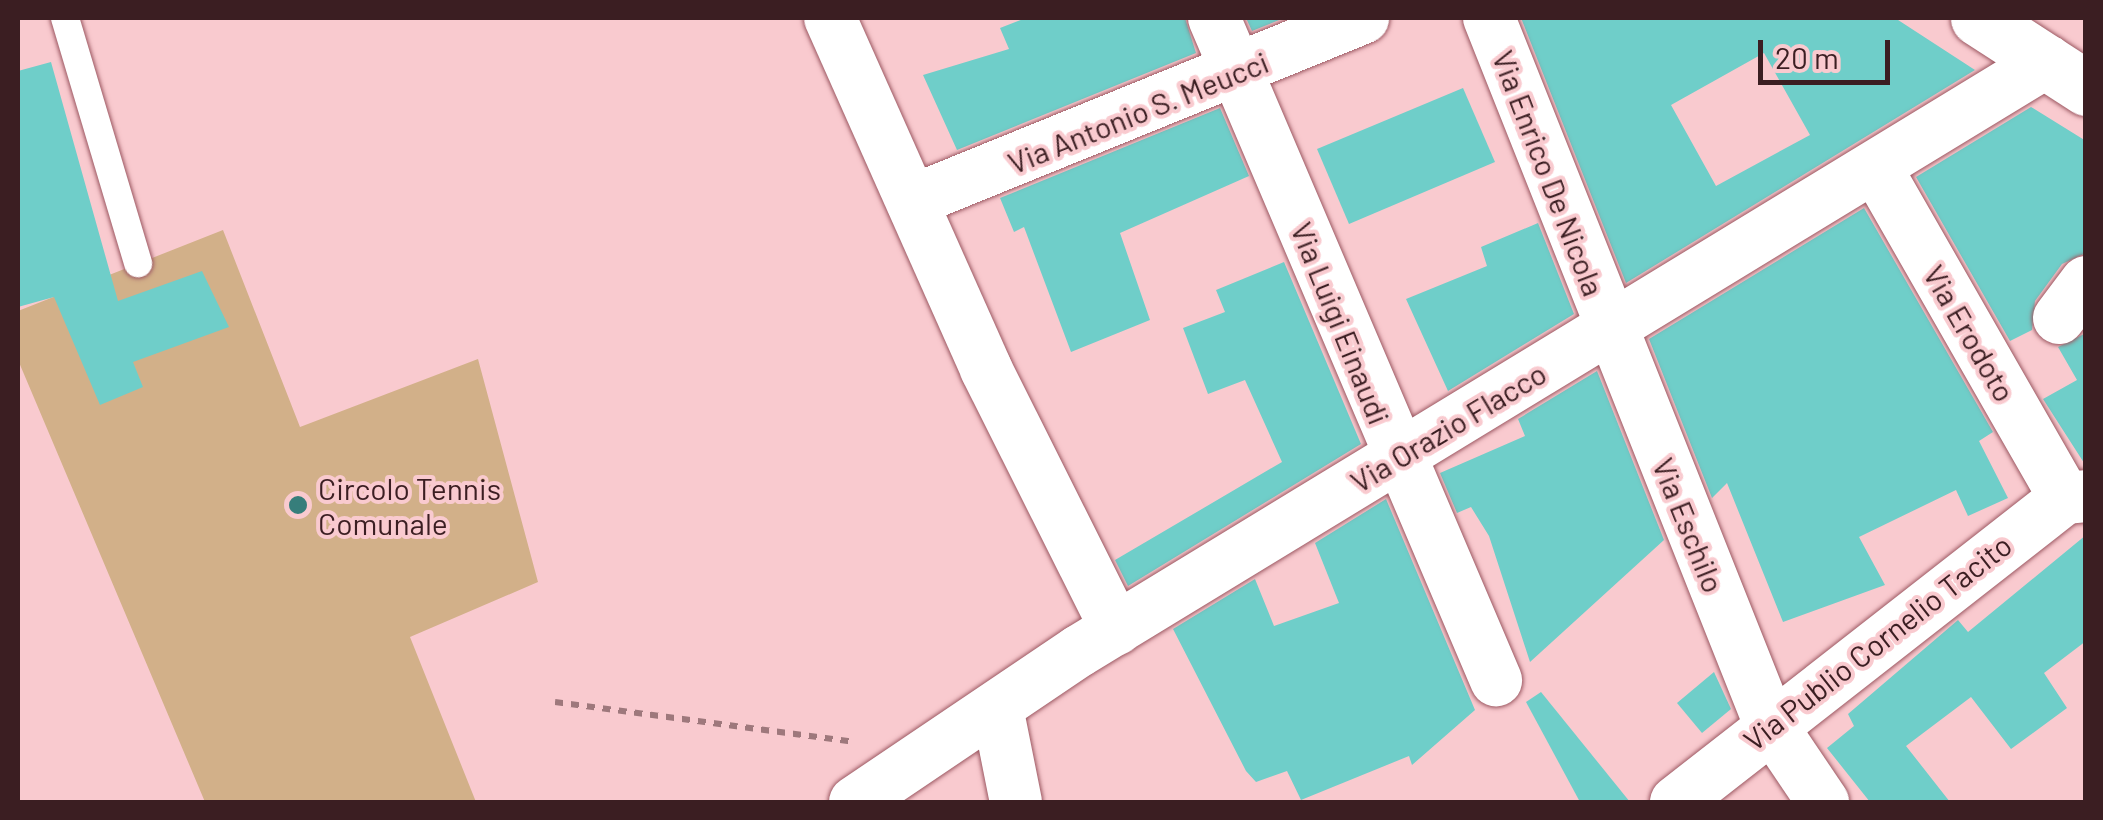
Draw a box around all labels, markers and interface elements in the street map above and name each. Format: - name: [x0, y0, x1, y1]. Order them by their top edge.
- scale bar: [1763, 20, 1896, 82]
- text: 20 m: [1775, 39, 1839, 75]
- street label: Via Antonio S. Meucci: [1002, 43, 1274, 181]
- street label: Via Enrico De Nicola: [1486, 45, 1612, 301]
- street label: Via Luigi Einaudi: [1284, 217, 1398, 429]
- street label: Via Erodoto: [1917, 258, 2023, 408]
- street label: Via Orazio Flacco: [1344, 355, 1552, 499]
- street label: Via Eschilo: [1646, 452, 1732, 598]
- place label: Circolo Tennis Comunale: [318, 470, 501, 540]
- marker: Circolo Tennis Comunale: [287, 494, 309, 516]
- street label: Via Publio Cornelio Tacito: [1736, 526, 2018, 758]

